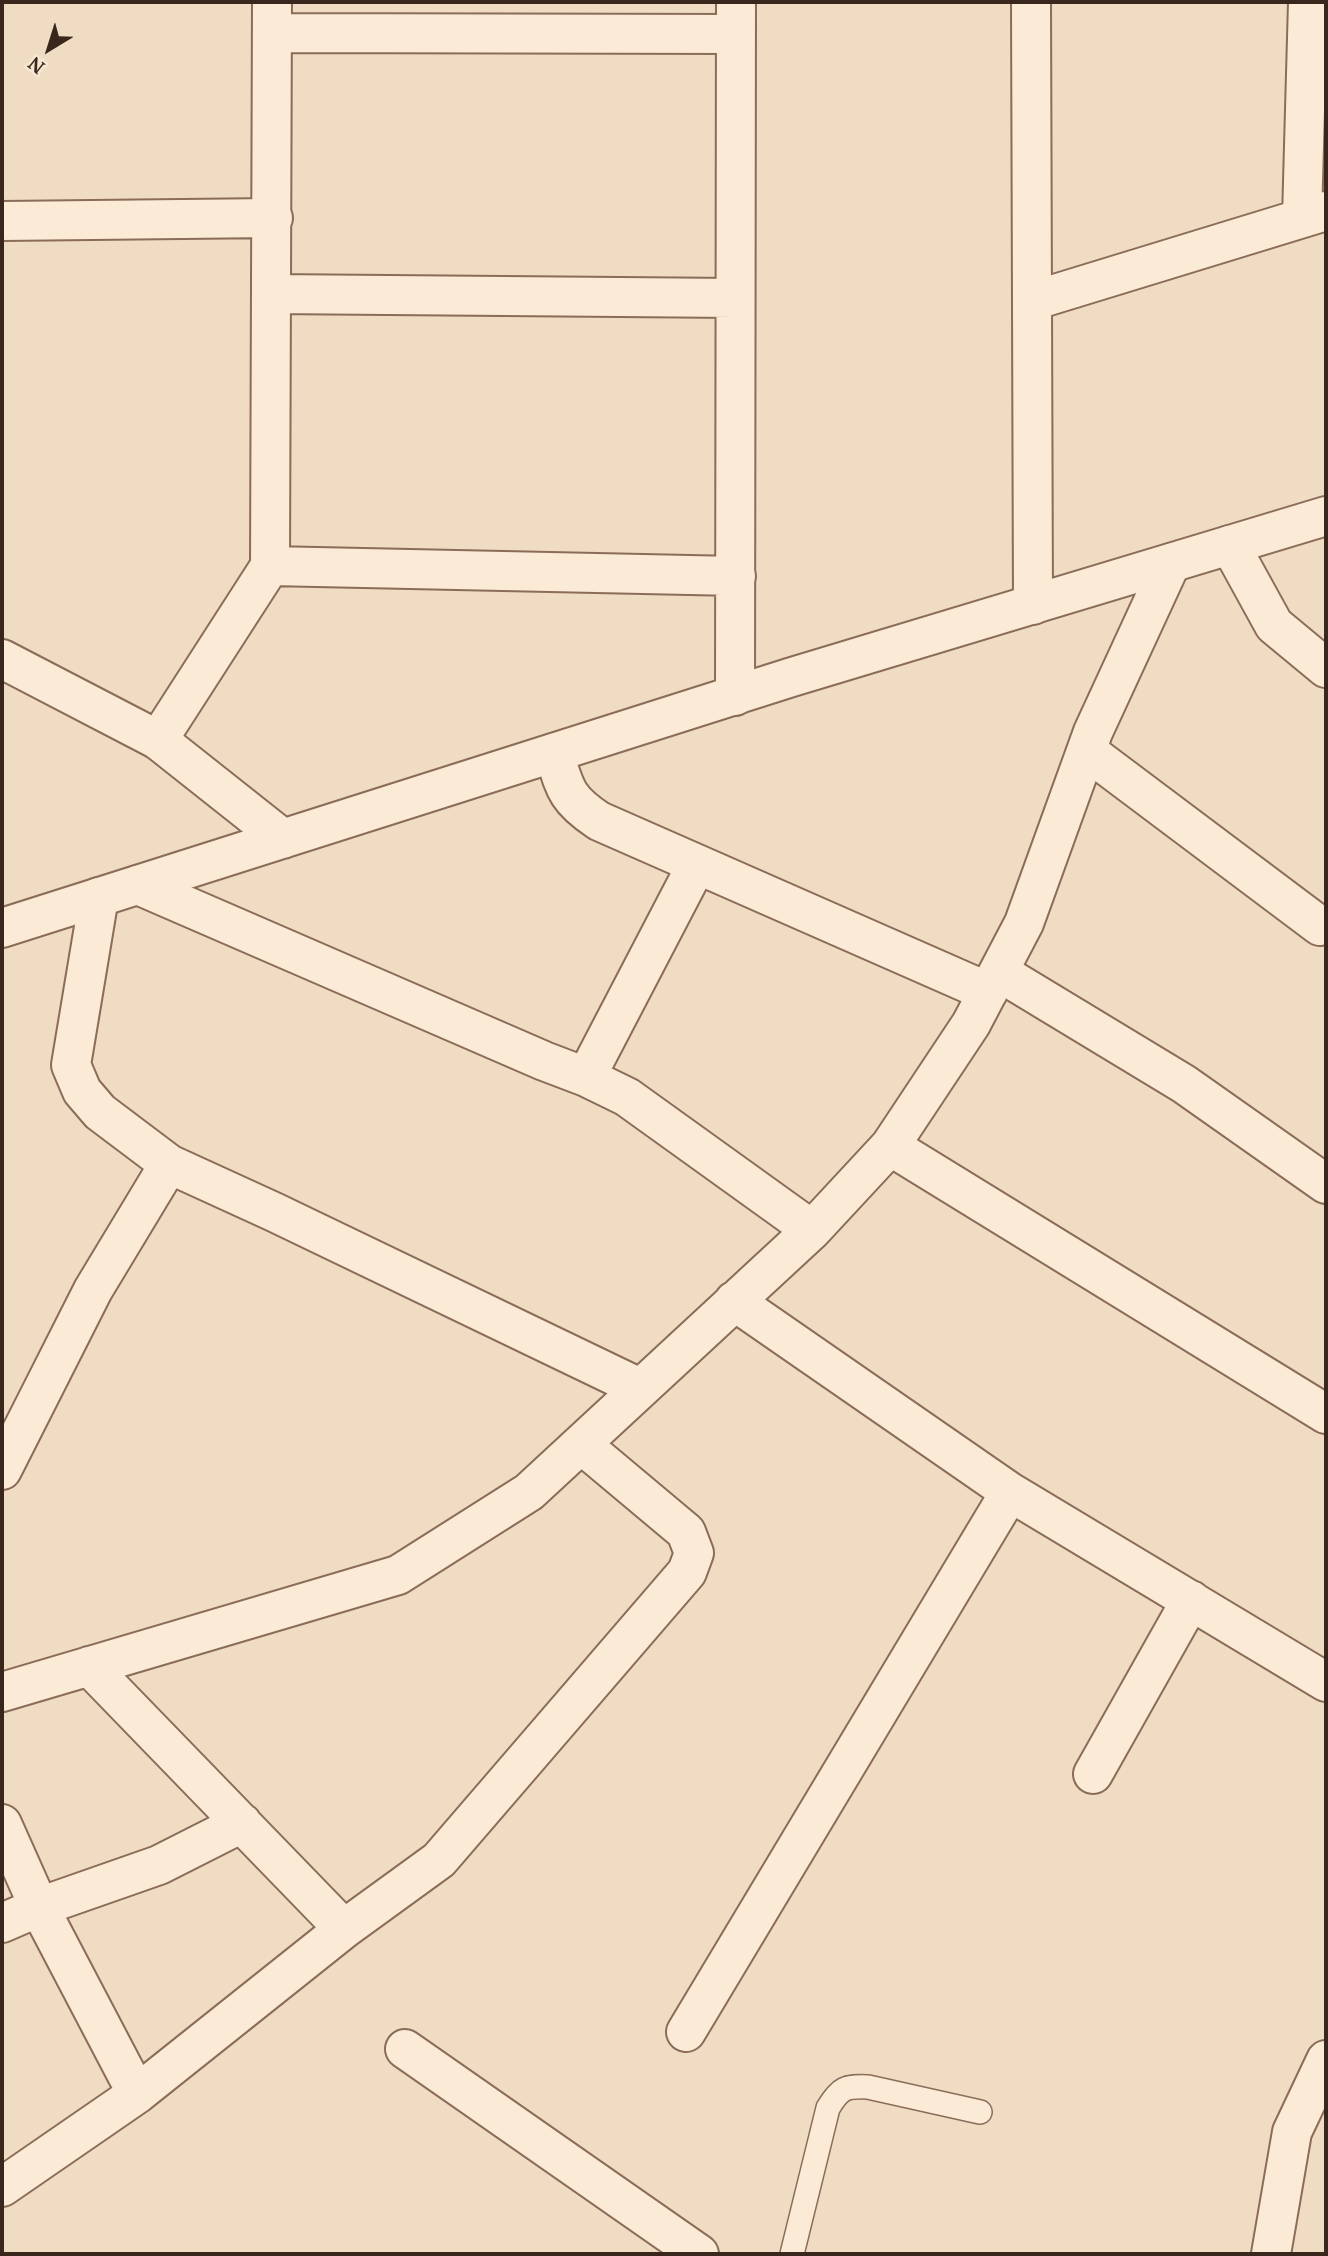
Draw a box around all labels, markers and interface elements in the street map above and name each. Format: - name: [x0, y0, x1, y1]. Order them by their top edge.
- north arrow: [14, 14, 84, 84]
- text: N: [22, 52, 49, 80]

